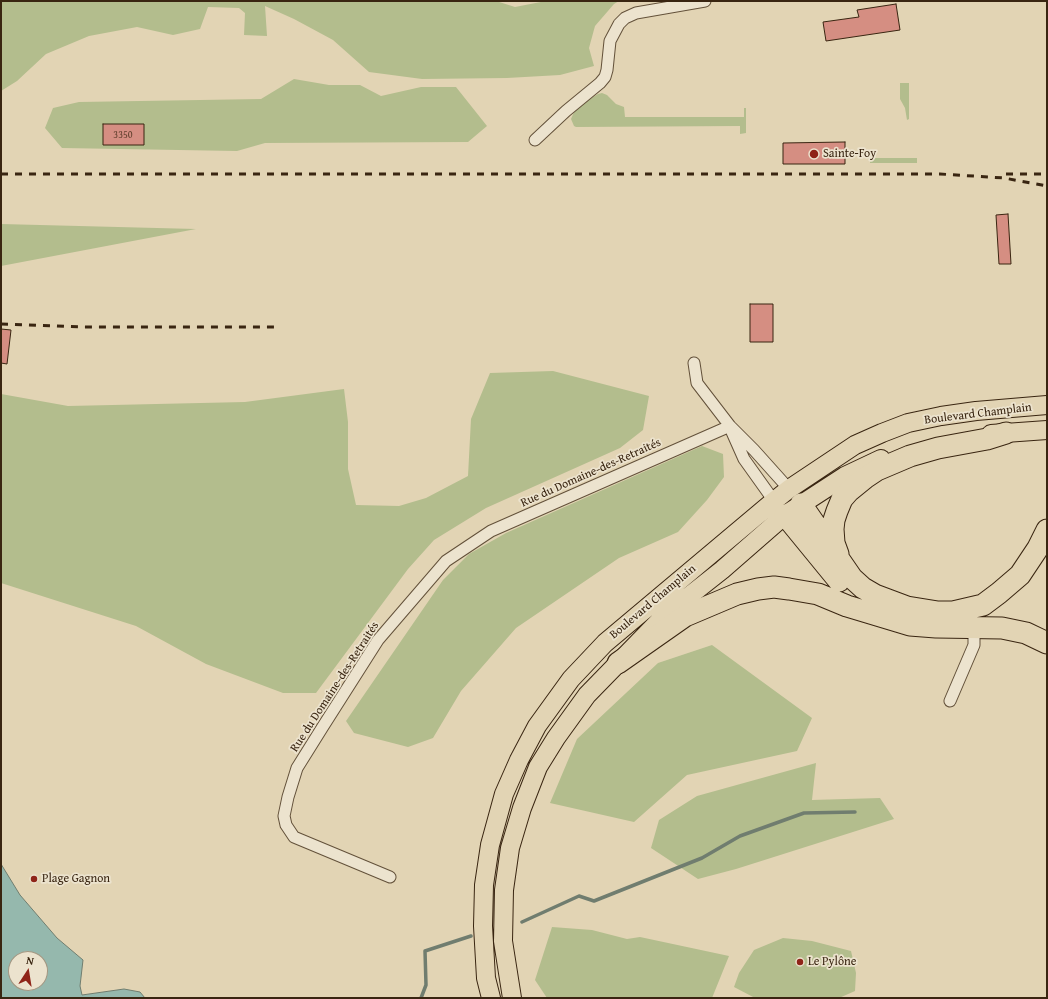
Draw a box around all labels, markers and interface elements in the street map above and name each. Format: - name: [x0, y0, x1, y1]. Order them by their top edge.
- house number: 3350: [113, 129, 133, 141]
- place label: Sainte-Foy: [823, 147, 876, 161]
- marker: Sainte-Foy: [808, 148, 820, 160]
- street label: Boulevard Champlain: [923, 400, 1033, 428]
- street label: Rue du Domaine-des-Retraités: [519, 435, 663, 511]
- street label: Boulevard Champlain: [607, 562, 699, 642]
- street label: Rue du Domaine-des-Retraités: [288, 619, 382, 755]
- place label: Plage Gagnon: [42, 872, 110, 886]
- marker: Plage Gagnon: [29, 874, 39, 884]
- north arrow: [8, 951, 48, 991]
- text: N: [25, 952, 36, 969]
- place label: Le Pylône: [808, 955, 856, 969]
- marker: Le Pylône: [795, 957, 805, 967]

